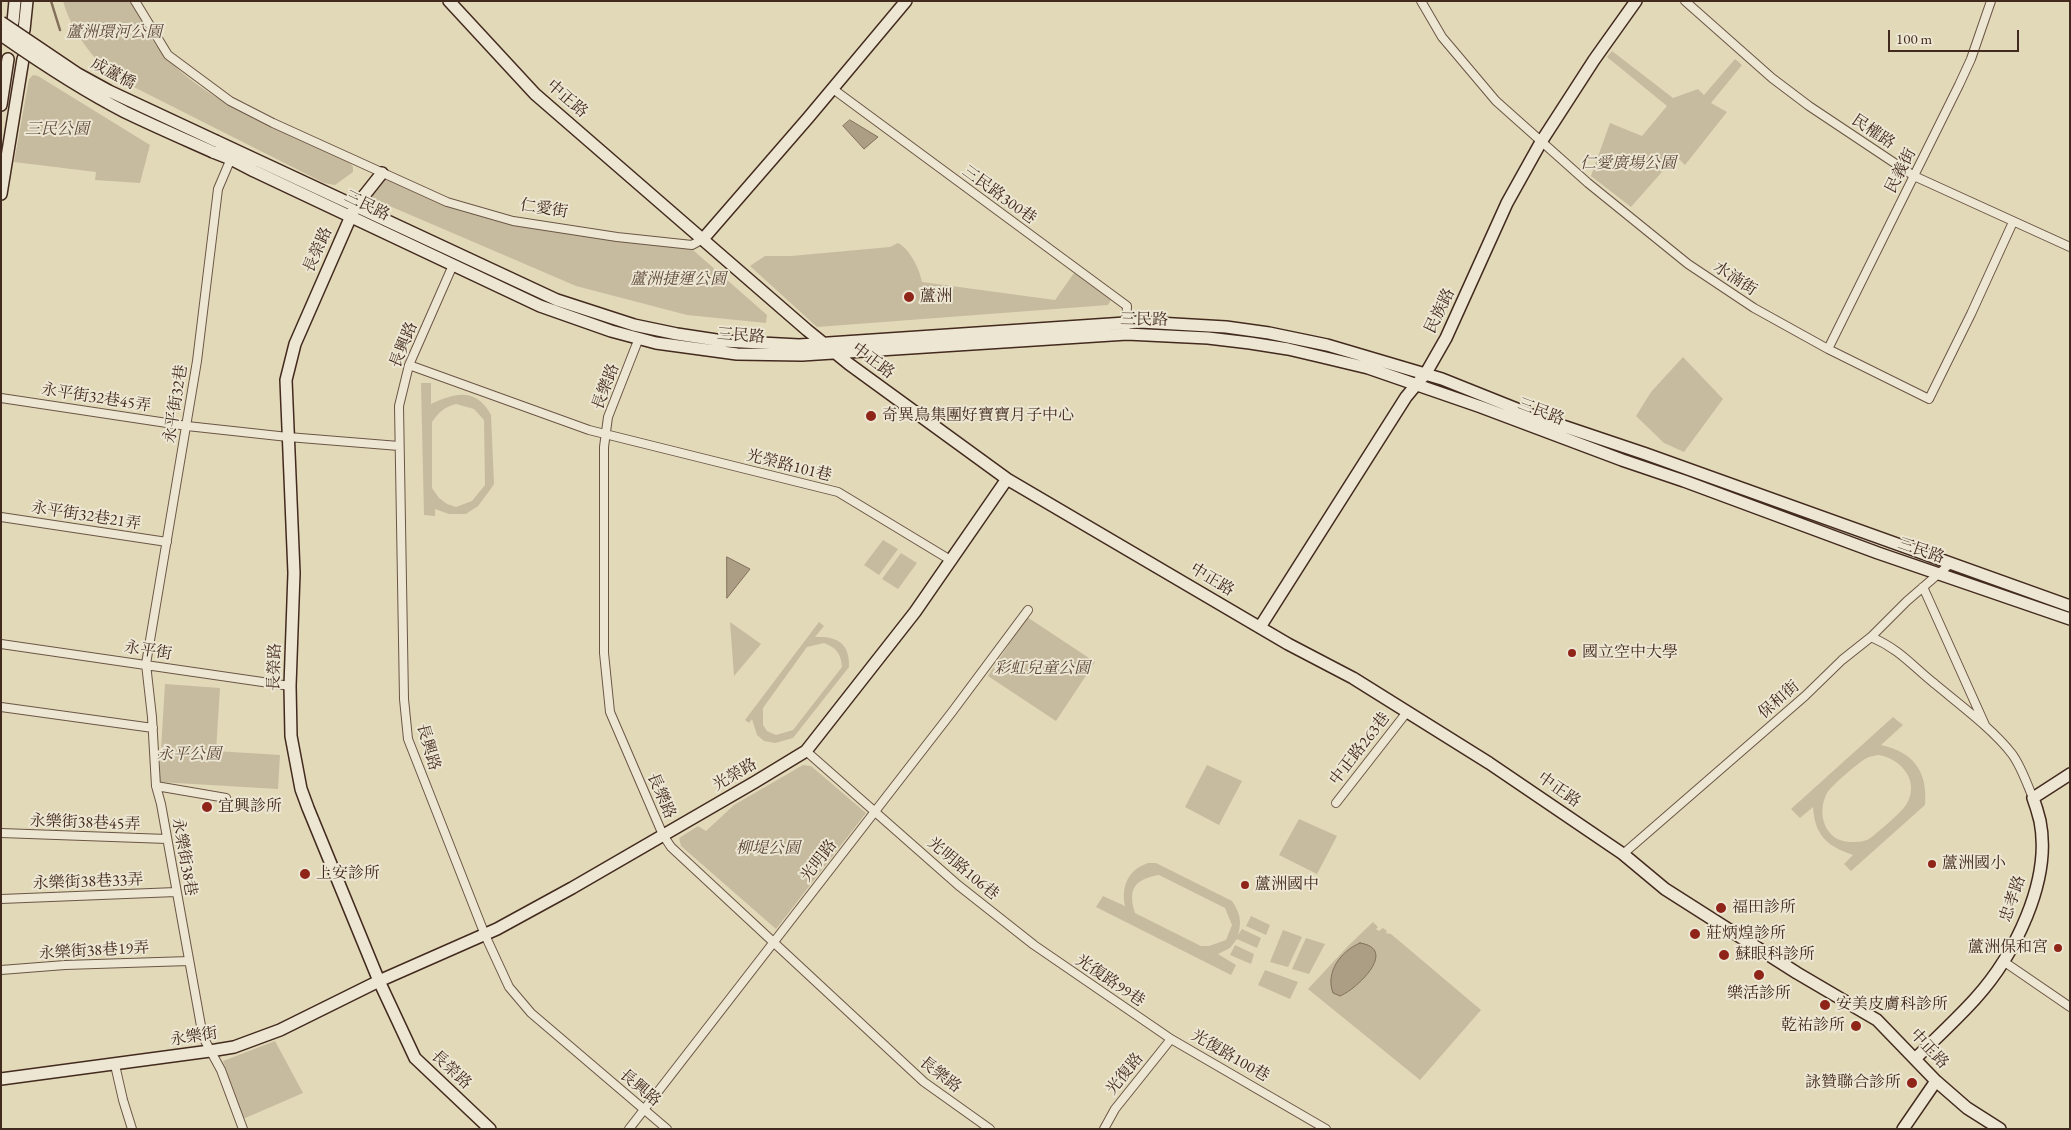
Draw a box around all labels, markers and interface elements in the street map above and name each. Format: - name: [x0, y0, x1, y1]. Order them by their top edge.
- scale bar: [1891, 20, 2022, 52]
- park label: 蘆洲環河公園: [66, 23, 162, 43]
- text: 100 m: [1896, 29, 1932, 48]
- street label: 成蘆橋: [87, 54, 139, 94]
- street label: 中正路: [543, 76, 591, 122]
- street label: 民權路: [1848, 111, 1898, 153]
- park label: 三民公園: [25, 120, 89, 140]
- street label: 民義街: [1882, 145, 1920, 197]
- park label: 仁愛廣場公園: [1580, 154, 1676, 174]
- street label: 三民路300巷: [958, 162, 1040, 228]
- street label: 三民路: [341, 187, 393, 225]
- street label: 仁愛街: [519, 196, 569, 222]
- street label: 長榮路: [299, 224, 337, 276]
- street label: 水湳街: [1710, 258, 1760, 300]
- park label: 蘆洲捷運公園: [630, 270, 726, 290]
- street label: 民族路: [1421, 285, 1459, 337]
- place label: 蘆洲: [920, 287, 952, 307]
- marker: 蘆洲: [902, 290, 916, 304]
- street label: 三民路: [1120, 310, 1168, 330]
- street label: 長興路: [386, 319, 422, 371]
- street label: 三民路: [716, 325, 766, 347]
- street label: 中正路: [848, 339, 898, 383]
- street label: 長樂路: [588, 361, 624, 413]
- street label: 永平街32巷: [160, 363, 192, 445]
- street label: 永平街32巷45弄: [40, 380, 152, 416]
- street label: 三民路: [1515, 394, 1567, 430]
- place label: 奇異鳥集團好寶寶月子中心: [882, 406, 1074, 426]
- marker: 奇異鳥集團好寶寶月子中心: [864, 409, 878, 423]
- street label: 光榮路101巷: [744, 446, 834, 486]
- street label: 永平街32巷21弄: [30, 498, 142, 534]
- street label: 三民路: [1895, 534, 1947, 568]
- street label: 中正路: [1186, 559, 1238, 601]
- street label: 永平街: [123, 638, 173, 664]
- street label: 長榮路: [265, 643, 285, 691]
- place label: 國立空中大學: [1582, 643, 1678, 663]
- marker: 國立空中大學: [1566, 647, 1578, 659]
- park label: 彩虹兒童公園: [994, 659, 1090, 679]
- street label: 保和街: [1755, 677, 1803, 723]
- street label: 中正路263巷: [1326, 709, 1394, 789]
- street label: 長興路: [412, 721, 444, 773]
- park label: 永平公園: [157, 745, 221, 765]
- street label: 光榮路: [709, 755, 761, 795]
- street label: 中正路: [1534, 768, 1584, 812]
- street label: 長樂路: [643, 770, 679, 822]
- place label: 宜興診所: [218, 797, 282, 817]
- marker: 宜興診所: [200, 800, 214, 814]
- street label: 永樂街38巷45弄: [29, 811, 141, 835]
- street label: 永樂街38巷: [168, 816, 200, 898]
- street label: 光明路106巷: [923, 834, 1003, 904]
- street label: 光明路: [797, 836, 841, 886]
- park label: 柳堤公園: [736, 839, 800, 859]
- place label: 蘆洲國小: [1942, 854, 2006, 874]
- marker: 蘆洲國小: [1926, 858, 1938, 870]
- place label: 上安診所: [316, 864, 380, 884]
- marker: 上安診所: [298, 867, 312, 881]
- street label: 永樂街38巷33弄: [32, 870, 144, 894]
- street label: 忠孝路: [1996, 873, 2030, 925]
- place label: 蘆洲國中: [1255, 875, 1319, 895]
- marker: 蘆洲國中: [1239, 879, 1251, 891]
- place label: 福田診所: [1732, 898, 1796, 918]
- marker: 福田診所: [1714, 901, 1728, 915]
- place label: 莊炳煌診所: [1706, 924, 1786, 944]
- marker: 莊炳煌診所: [1688, 927, 1702, 941]
- place label: 蘆洲保和宮: [1968, 938, 2048, 958]
- street label: 永樂街38巷19弄: [38, 939, 150, 963]
- marker: 蘆洲保和宮: [2052, 942, 2064, 954]
- place label: 蘇眼科診所: [1735, 945, 1815, 965]
- marker: 蘇眼科診所: [1717, 948, 1731, 962]
- street label: 光復路99巷: [1072, 951, 1148, 1011]
- marker: 樂活診所: [1752, 968, 1766, 982]
- place label: 樂活診所: [1727, 984, 1791, 1004]
- place label: 安美皮膚科診所: [1836, 995, 1948, 1015]
- marker: 安美皮膚科診所: [1818, 998, 1832, 1012]
- place label: 乾祐診所: [1781, 1016, 1845, 1036]
- marker: 乾祐診所: [1849, 1019, 1863, 1033]
- street label: 永樂街: [169, 1024, 219, 1050]
- street label: 中正路: [1906, 1025, 1952, 1073]
- street label: 光復路100巷: [1188, 1026, 1272, 1086]
- street label: 長榮路: [427, 1047, 475, 1093]
- street label: 光復路: [1102, 1049, 1148, 1099]
- street label: 長樂路: [915, 1053, 965, 1097]
- street label: 長興路: [615, 1065, 665, 1111]
- place label: 詠贊聯合診所: [1805, 1073, 1901, 1093]
- marker: 詠贊聯合診所: [1905, 1076, 1919, 1090]

